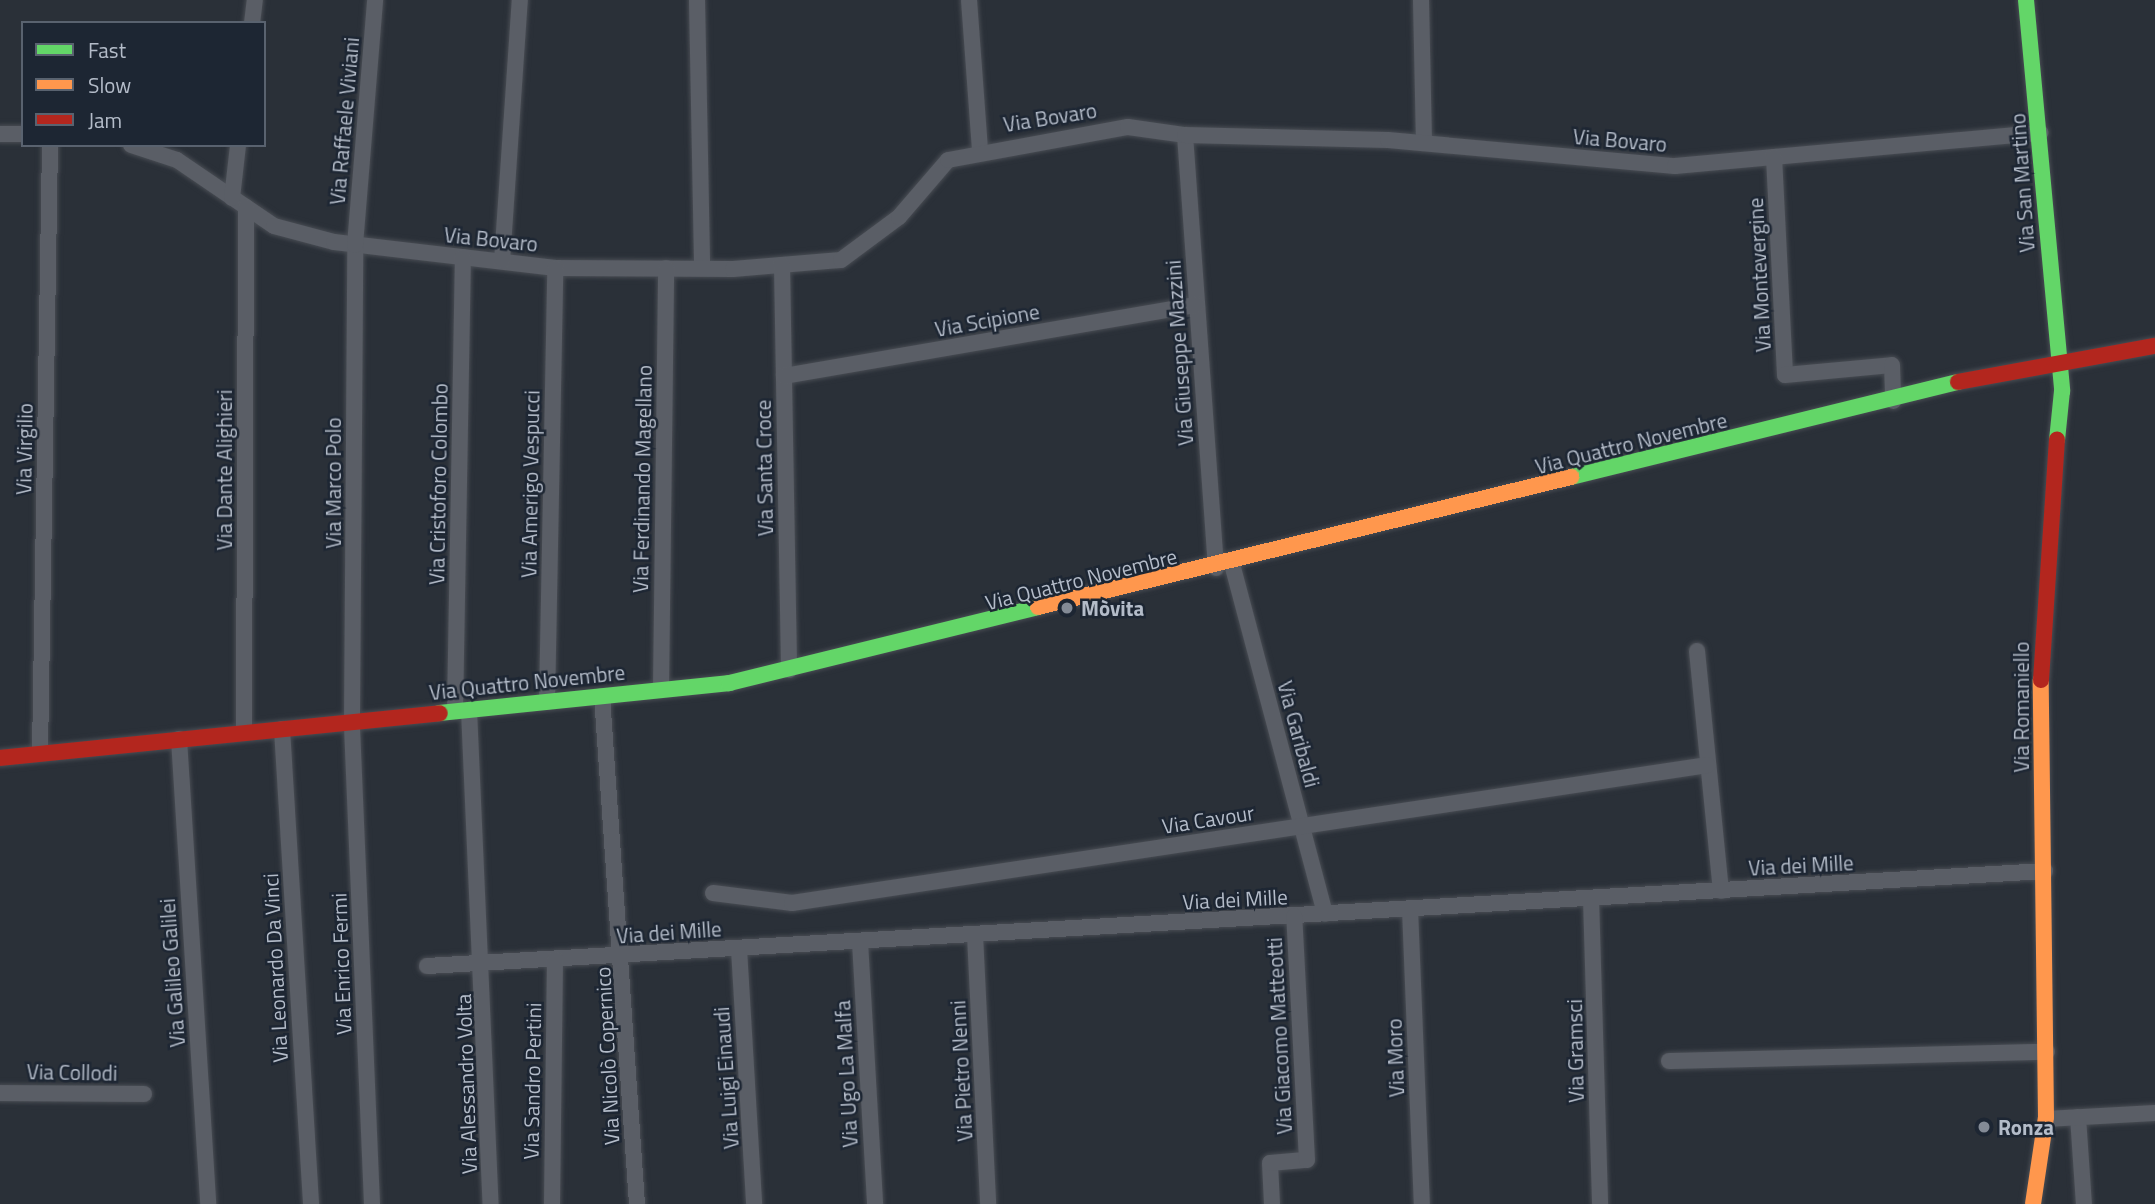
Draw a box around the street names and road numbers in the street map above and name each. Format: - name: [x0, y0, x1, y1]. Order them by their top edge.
- street label: Via Raffaele Viviani: [324, 36, 364, 206]
- street label: Via Bovaro: [1001, 97, 1099, 137]
- street label: Via San Martino: [2005, 113, 2039, 253]
- street label: Via Bovaro: [1572, 123, 1668, 157]
- street label: Via Montevergine: [1742, 197, 1776, 353]
- street label: Via Bovaro: [443, 222, 539, 256]
- street label: Via Giuseppe Mazzini: [1160, 259, 1198, 447]
- street label: Via Scipione: [933, 298, 1041, 342]
- street label: Via Ferdinando Magellano: [627, 365, 657, 593]
- street label: Via Cristoforo Colombo: [424, 383, 452, 585]
- street label: Via Dante Alighieri: [211, 390, 237, 550]
- street label: Via Amerigo Vespucci: [516, 390, 544, 578]
- street label: Via Santa Croce: [750, 399, 778, 537]
- street label: Via Virgilio: [11, 403, 37, 495]
- street label: Via Quattro Novembre: [1532, 407, 1730, 479]
- street label: Via Marco Polo: [320, 417, 346, 549]
- street label: Via Quattro Novembre: [982, 543, 1180, 615]
- street label: Via Romaniello: [2008, 641, 2034, 773]
- street label: Via Quattro Novembre: [428, 659, 626, 705]
- street label: Via Garibaldi: [1273, 678, 1325, 790]
- street label: Via Cavour: [1160, 799, 1256, 839]
- street label: Via dei Mille: [1748, 850, 1854, 880]
- street label: Via Leonardo Da Vinci: [257, 873, 293, 1063]
- street label: Via dei Mille: [1182, 884, 1288, 914]
- street label: Via Enrico Fermi: [326, 893, 356, 1035]
- street label: Via Galileo Galilei: [154, 898, 190, 1048]
- street label: Via dei Mille: [616, 916, 722, 948]
- street label: Via Giacomo Matteotti: [1261, 937, 1297, 1135]
- street label: Via Nicolò Copernico: [590, 966, 624, 1146]
- street label: Via Alessandro Volta: [450, 993, 482, 1175]
- street label: Via Gramsci: [1561, 999, 1589, 1103]
- street label: Via Ugo La Malfa: [830, 1000, 862, 1148]
- street label: Via Pietro Nenni: [945, 1000, 977, 1142]
- street label: Via Sandro Pertini: [518, 1002, 546, 1160]
- street label: Via Luigi Einaudi: [708, 1006, 744, 1150]
- street label: Via Moro: [1381, 1018, 1409, 1098]
- street label: Via Collodi: [26, 1059, 118, 1085]

